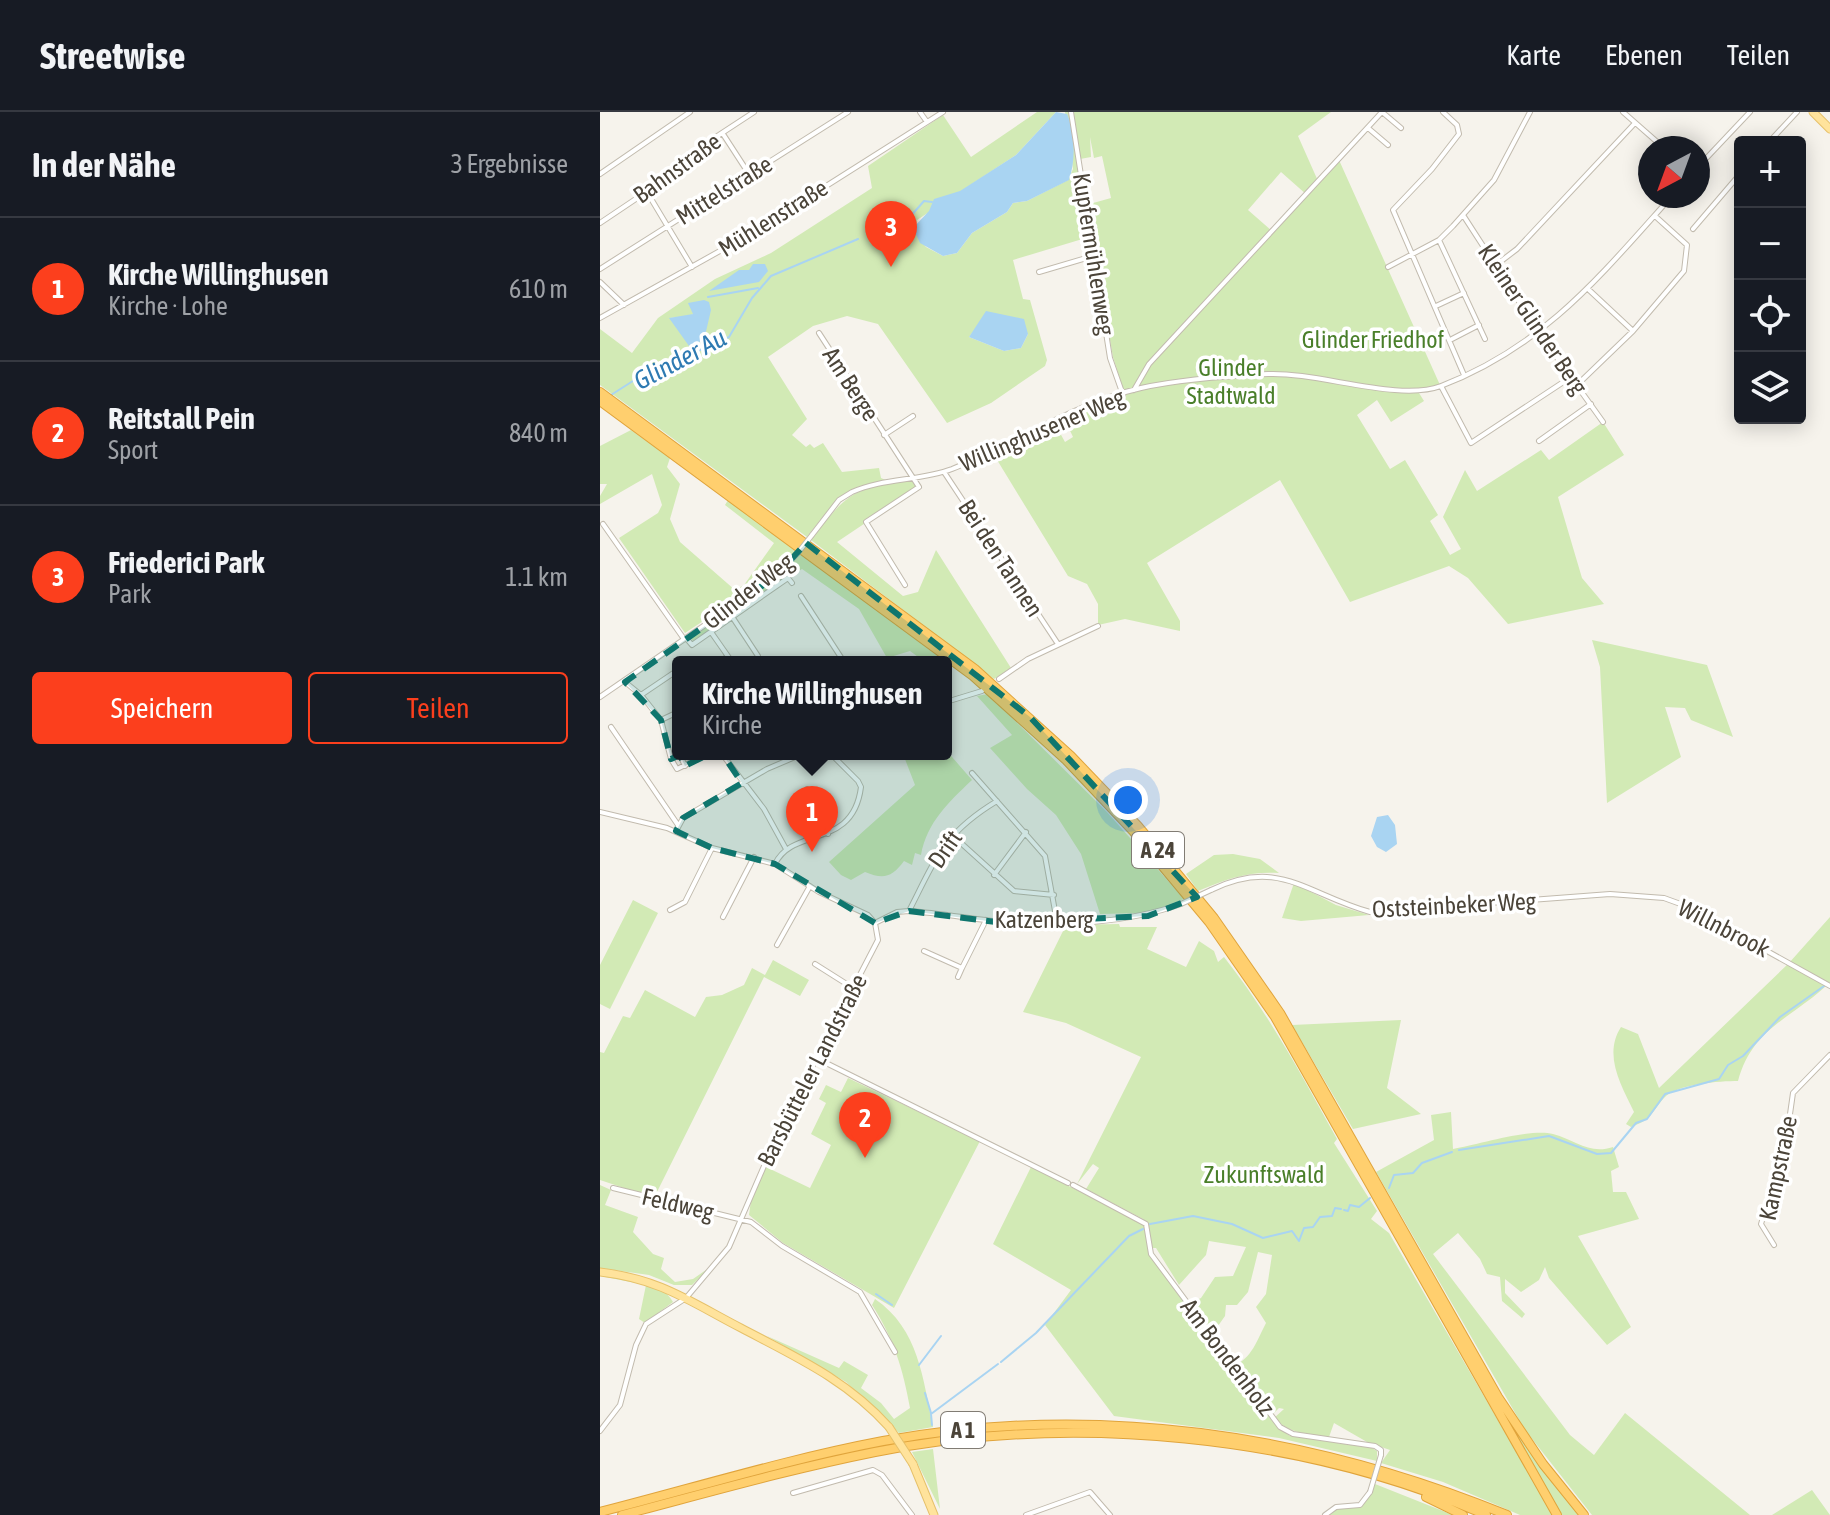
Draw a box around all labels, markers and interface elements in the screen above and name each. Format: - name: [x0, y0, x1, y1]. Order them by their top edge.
- text: Streetwise: [40, 34, 185, 77]
- text: Karte: [1506, 39, 1561, 71]
- text: Ebenen: [1605, 39, 1683, 71]
- text: Teilen: [1727, 39, 1790, 71]
- street label: Bahnstraße: [628, 127, 726, 209]
- north arrow: [1638, 136, 1710, 208]
- map controls: [1734, 136, 1806, 424]
- button: +: [1734, 136, 1806, 208]
- text: In der Nähe: [32, 145, 176, 184]
- text: 3 Ergebnisse: [451, 149, 568, 179]
- street label: Mittelstraße: [671, 150, 777, 230]
- street label: Kupfermühlenweg: [1068, 171, 1120, 338]
- street label: Mühlenstraße: [714, 174, 832, 262]
- pin: 3: [865, 201, 917, 267]
- button: −: [1734, 208, 1806, 280]
- street label: Kleiner Glinder Berg: [1473, 239, 1594, 400]
- text: Kirche Willinghusen: [108, 257, 329, 291]
- text: 1: [52, 274, 64, 304]
- text: 610 m: [509, 274, 568, 304]
- button: locate: [1734, 280, 1806, 352]
- text: Kirche · Lohe: [108, 291, 228, 321]
- water label: Glinder Au: [629, 322, 731, 396]
- park label: Glinder Friedhof: [1302, 326, 1445, 353]
- street label: Am Berge: [817, 342, 885, 426]
- button: layers: [1734, 352, 1806, 424]
- park label: Glinder Stadtwald: [1186, 354, 1276, 409]
- street label: Willinghusener Weg: [955, 383, 1129, 477]
- text: Reitstall Pein: [108, 401, 255, 435]
- text: 2: [52, 418, 64, 448]
- text: 840 m: [509, 418, 568, 448]
- text: Sport: [108, 435, 158, 465]
- street label: Bei den Tannen: [953, 494, 1049, 622]
- text: Friederici Park: [108, 545, 265, 579]
- street label: Glinder Weg: [698, 547, 799, 635]
- text: 3: [52, 562, 64, 592]
- text: 1.1 km: [505, 562, 568, 592]
- text: Park: [108, 579, 151, 609]
- popup: [672, 656, 952, 760]
- button: Speichern: [32, 672, 292, 744]
- button: Teilen: [308, 672, 568, 744]
- text: Kirche Willinghusen: [702, 676, 922, 710]
- text: Kirche: [702, 710, 762, 740]
- your location: [1108, 780, 1148, 820]
- pin: 1: [786, 786, 838, 852]
- street label: Drift: [923, 825, 967, 873]
- road number: A 24: [1132, 832, 1184, 868]
- street label: Oststeinbeker Weg: [1371, 887, 1537, 923]
- street label: Willnbrook: [1674, 894, 1775, 963]
- street label: Katzenberg: [994, 906, 1094, 933]
- street label: Barsbütteler Landstraße: [752, 970, 872, 1170]
- pin: 2: [839, 1092, 891, 1158]
- street label: Kampstraße: [1754, 1113, 1802, 1223]
- park label: Zukunftswald: [1204, 1161, 1324, 1188]
- street label: Feldweg: [639, 1183, 717, 1226]
- street label: Am Bondenholz: [1176, 1294, 1281, 1421]
- road number: A 1: [941, 1412, 985, 1448]

